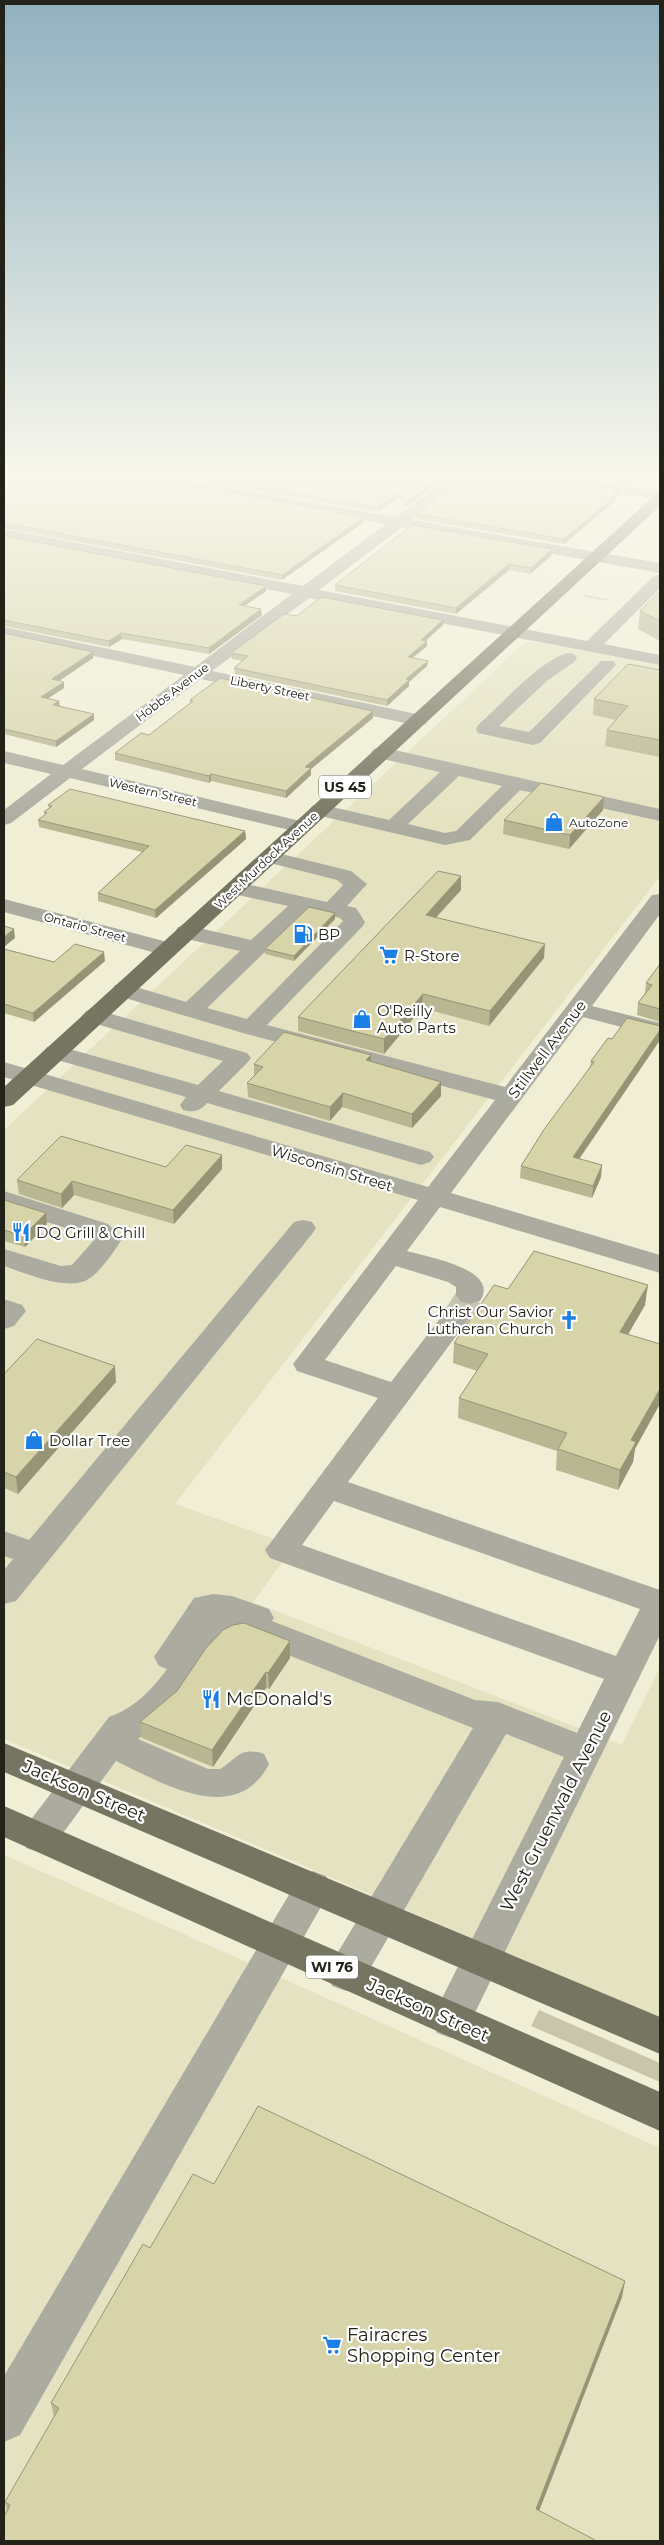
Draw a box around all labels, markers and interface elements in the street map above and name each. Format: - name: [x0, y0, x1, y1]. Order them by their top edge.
- street label: Hobbs Avenue: [132, 660, 212, 724]
- street label: Liberty Street: [229, 672, 311, 704]
- street label: Western Street: [107, 775, 199, 809]
- road number: US 45: [319, 776, 371, 799]
- street label: West Murdock Avenue: [211, 808, 321, 912]
- shop icon: AutoZone: [543, 811, 565, 833]
- place label: AutoZone: [569, 815, 628, 830]
- street label: Ontario Street: [42, 909, 128, 945]
- fuel station icon: BP: [292, 923, 314, 945]
- place label: BP: [318, 925, 340, 944]
- supermarket icon: R-Store: [378, 944, 400, 966]
- place label: R-Store: [404, 946, 460, 965]
- street label: Stillwell Avenue: [504, 996, 590, 1102]
- place label: O'Reilly Auto Parts: [377, 1001, 456, 1037]
- shop icon: O'Reilly Auto Parts: [351, 1008, 373, 1030]
- street label: Wisconsin Street: [269, 1140, 395, 1196]
- restaurant icon: DQ Grill & Chill: [10, 1221, 32, 1243]
- place label: DQ Grill & Chill: [36, 1223, 145, 1242]
- place label: Christ Our Savior Lutheran Church: [426, 1302, 554, 1338]
- church icon: Christ Our Savior Lutheran Church: [558, 1309, 580, 1331]
- shop icon: Dollar Tree: [23, 1429, 45, 1451]
- place label: Dollar Tree: [49, 1431, 130, 1450]
- restaurant icon: McDonald's: [200, 1688, 222, 1710]
- place label: McDonald's: [226, 1688, 332, 1710]
- street label: West Gruenwald Avenue: [496, 1707, 616, 1915]
- street label: Jackson Street: [18, 1755, 149, 1827]
- road number: WI 76: [306, 1955, 358, 1978]
- street label: Jackson Street: [363, 1973, 493, 2047]
- place label: Fairacres Shopping Center: [347, 2324, 500, 2367]
- supermarket icon: Fairacres Shopping Center: [321, 2334, 343, 2356]

